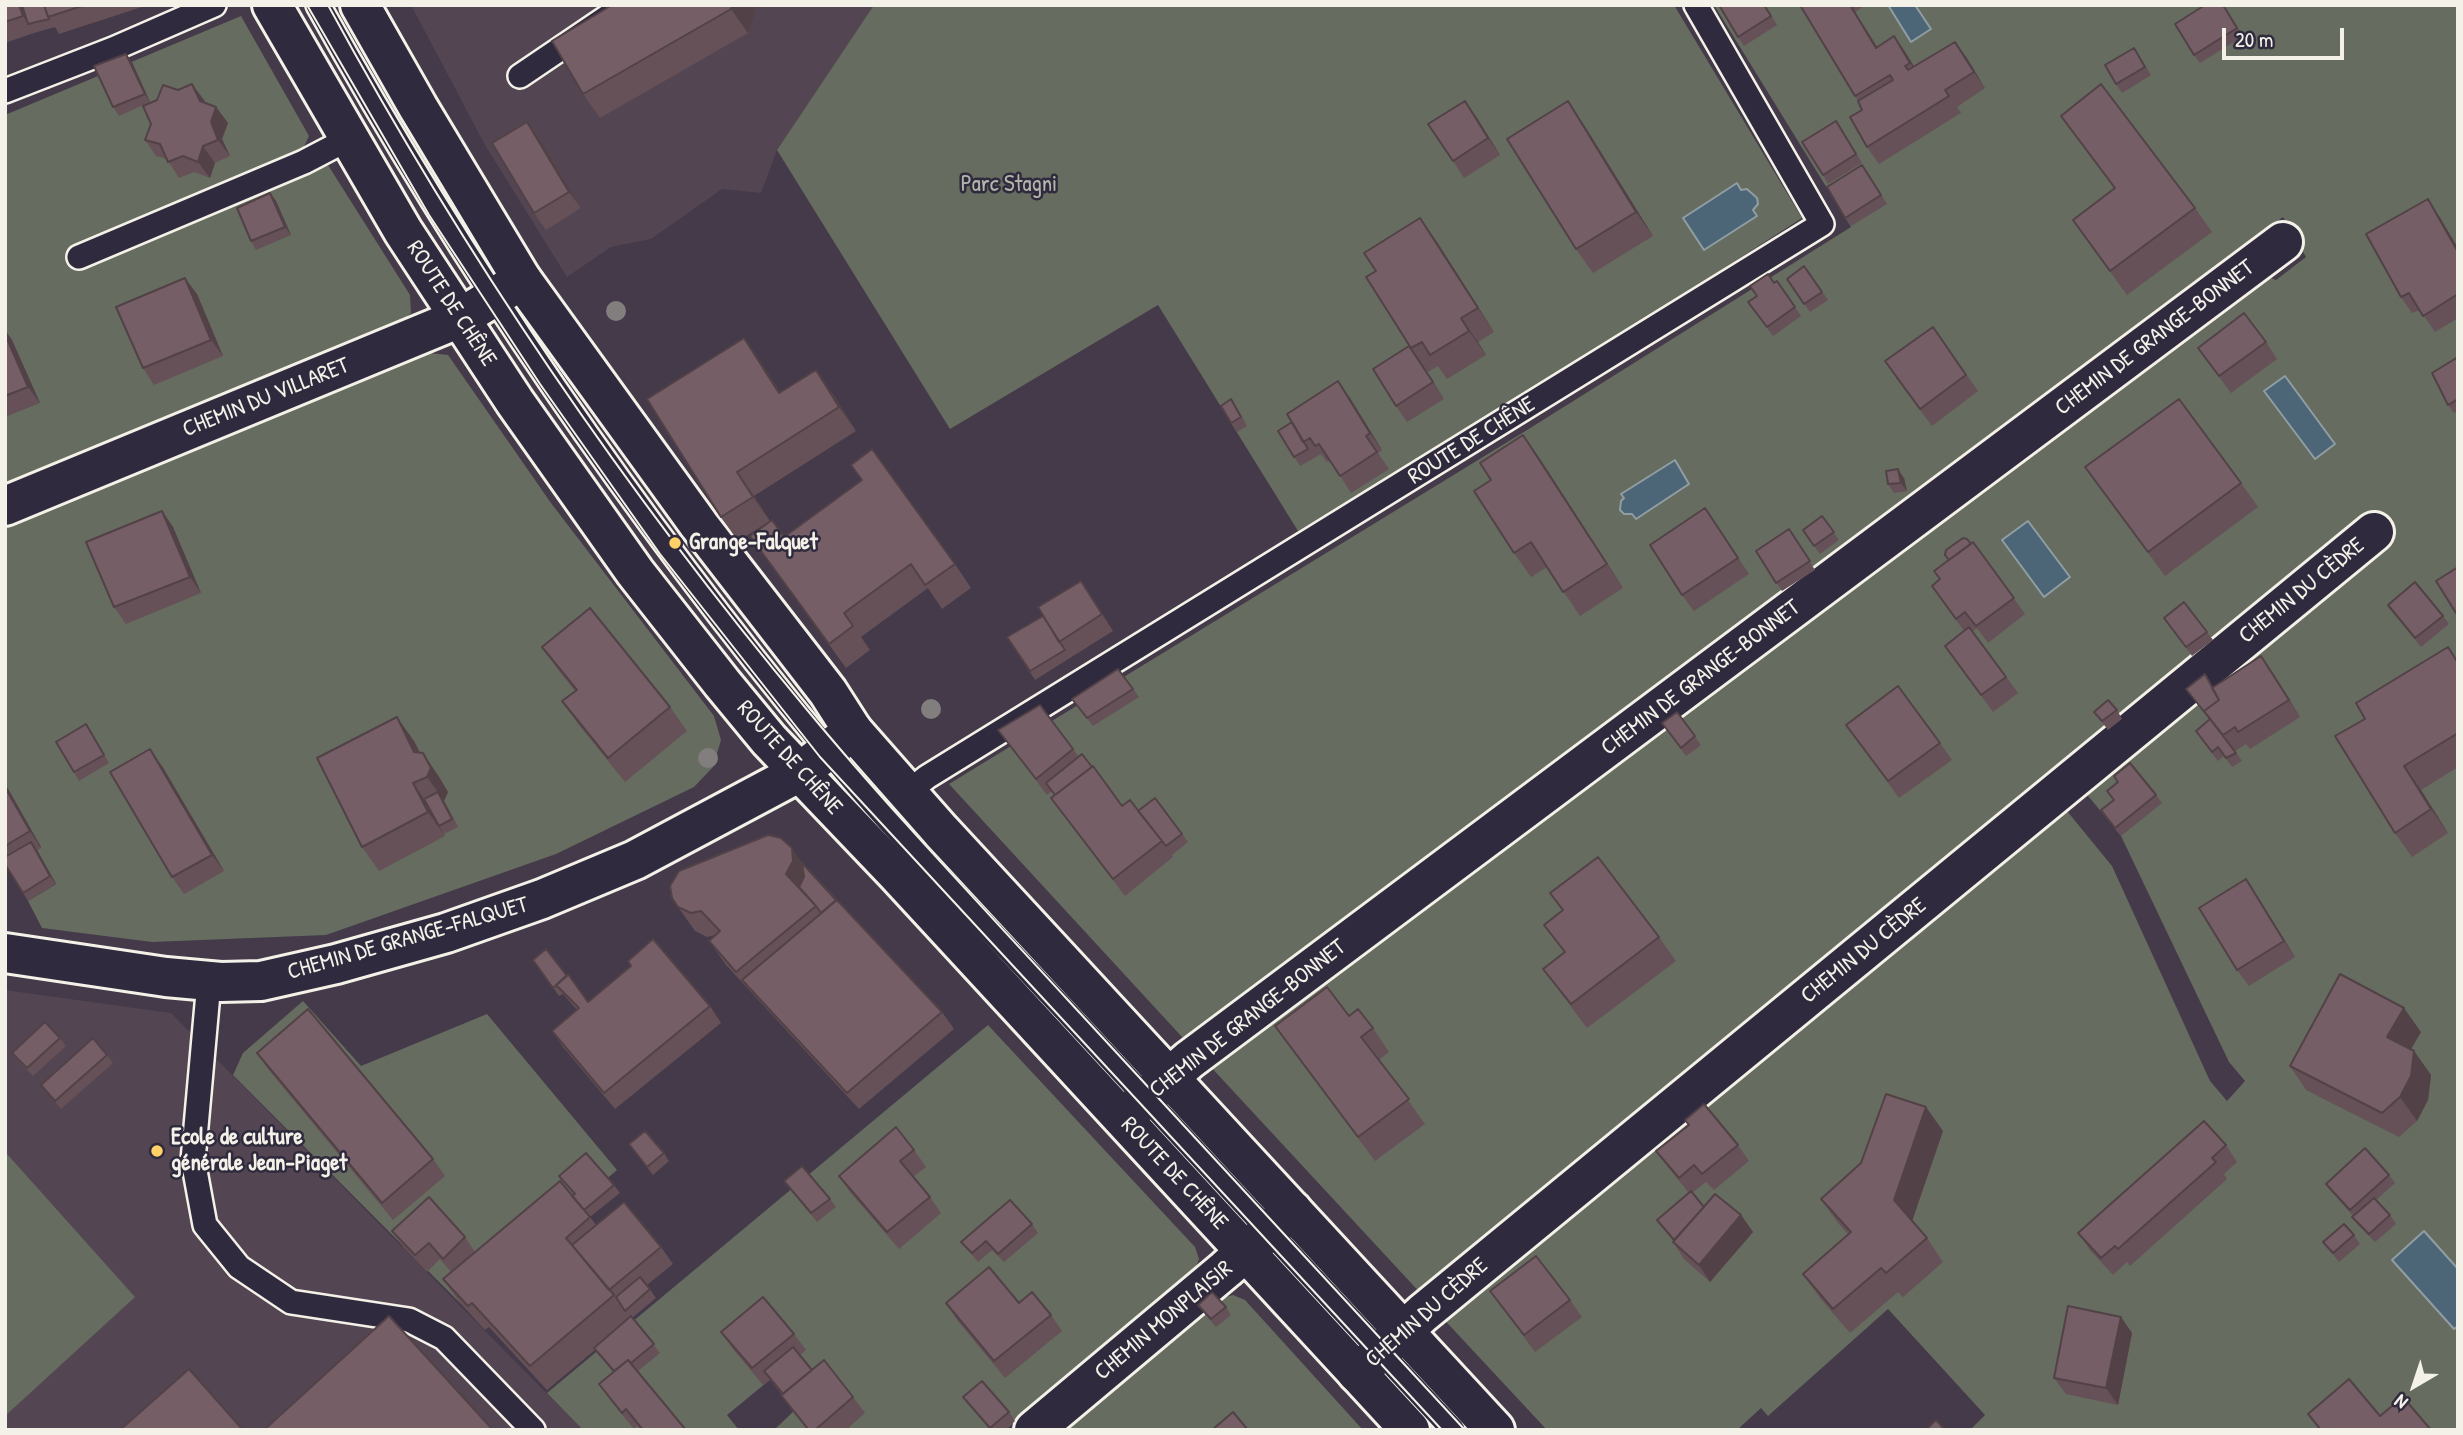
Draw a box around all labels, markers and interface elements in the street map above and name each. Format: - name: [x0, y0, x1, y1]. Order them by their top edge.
- scale bar: [2225, 14, 2348, 58]
- text: 20 m: [2235, 25, 2273, 54]
- park label: Parc Stagni: [961, 171, 1057, 199]
- street label: ROUTE DE CHÊNE: [400, 236, 502, 372]
- street label: CHEMIN DE GRANGE-BONNET: [2050, 254, 2260, 422]
- street label: CHEMIN DU VILLARET: [179, 352, 353, 444]
- street label: ROUTE DE CHÊNE: [1403, 391, 1541, 491]
- place label: Grange-Falquet: [689, 529, 818, 557]
- street label: CHEMIN DU CÈDRE: [2234, 532, 2370, 650]
- marker: Grange-Falquet: [667, 535, 683, 551]
- street label: CHEMIN DE GRANGE-BONNET: [1596, 594, 1806, 762]
- street label: ROUTE DE CHÊNE: [730, 695, 848, 821]
- street label: CHEMIN DE GRANGE-FALQUET: [285, 891, 531, 987]
- street label: CHEMIN DU CÈDRE: [1796, 892, 1932, 1010]
- street label: CHEMIN DE GRANGE-BONNET: [1144, 934, 1352, 1104]
- street label: ROUTE DE CHÊNE: [1115, 1112, 1233, 1236]
- place label: Ecole de culture générale Jean-Piaget: [171, 1124, 347, 1178]
- marker: Ecole de culture générale Jean-Piaget: [149, 1143, 165, 1159]
- street label: CHEMIN DU CÈDRE: [1360, 1252, 1494, 1374]
- street label: CHEMIN MONPLAISIR: [1089, 1255, 1239, 1387]
- north arrow: [2379, 1351, 2449, 1421]
- text: N: [2389, 1389, 2413, 1416]

